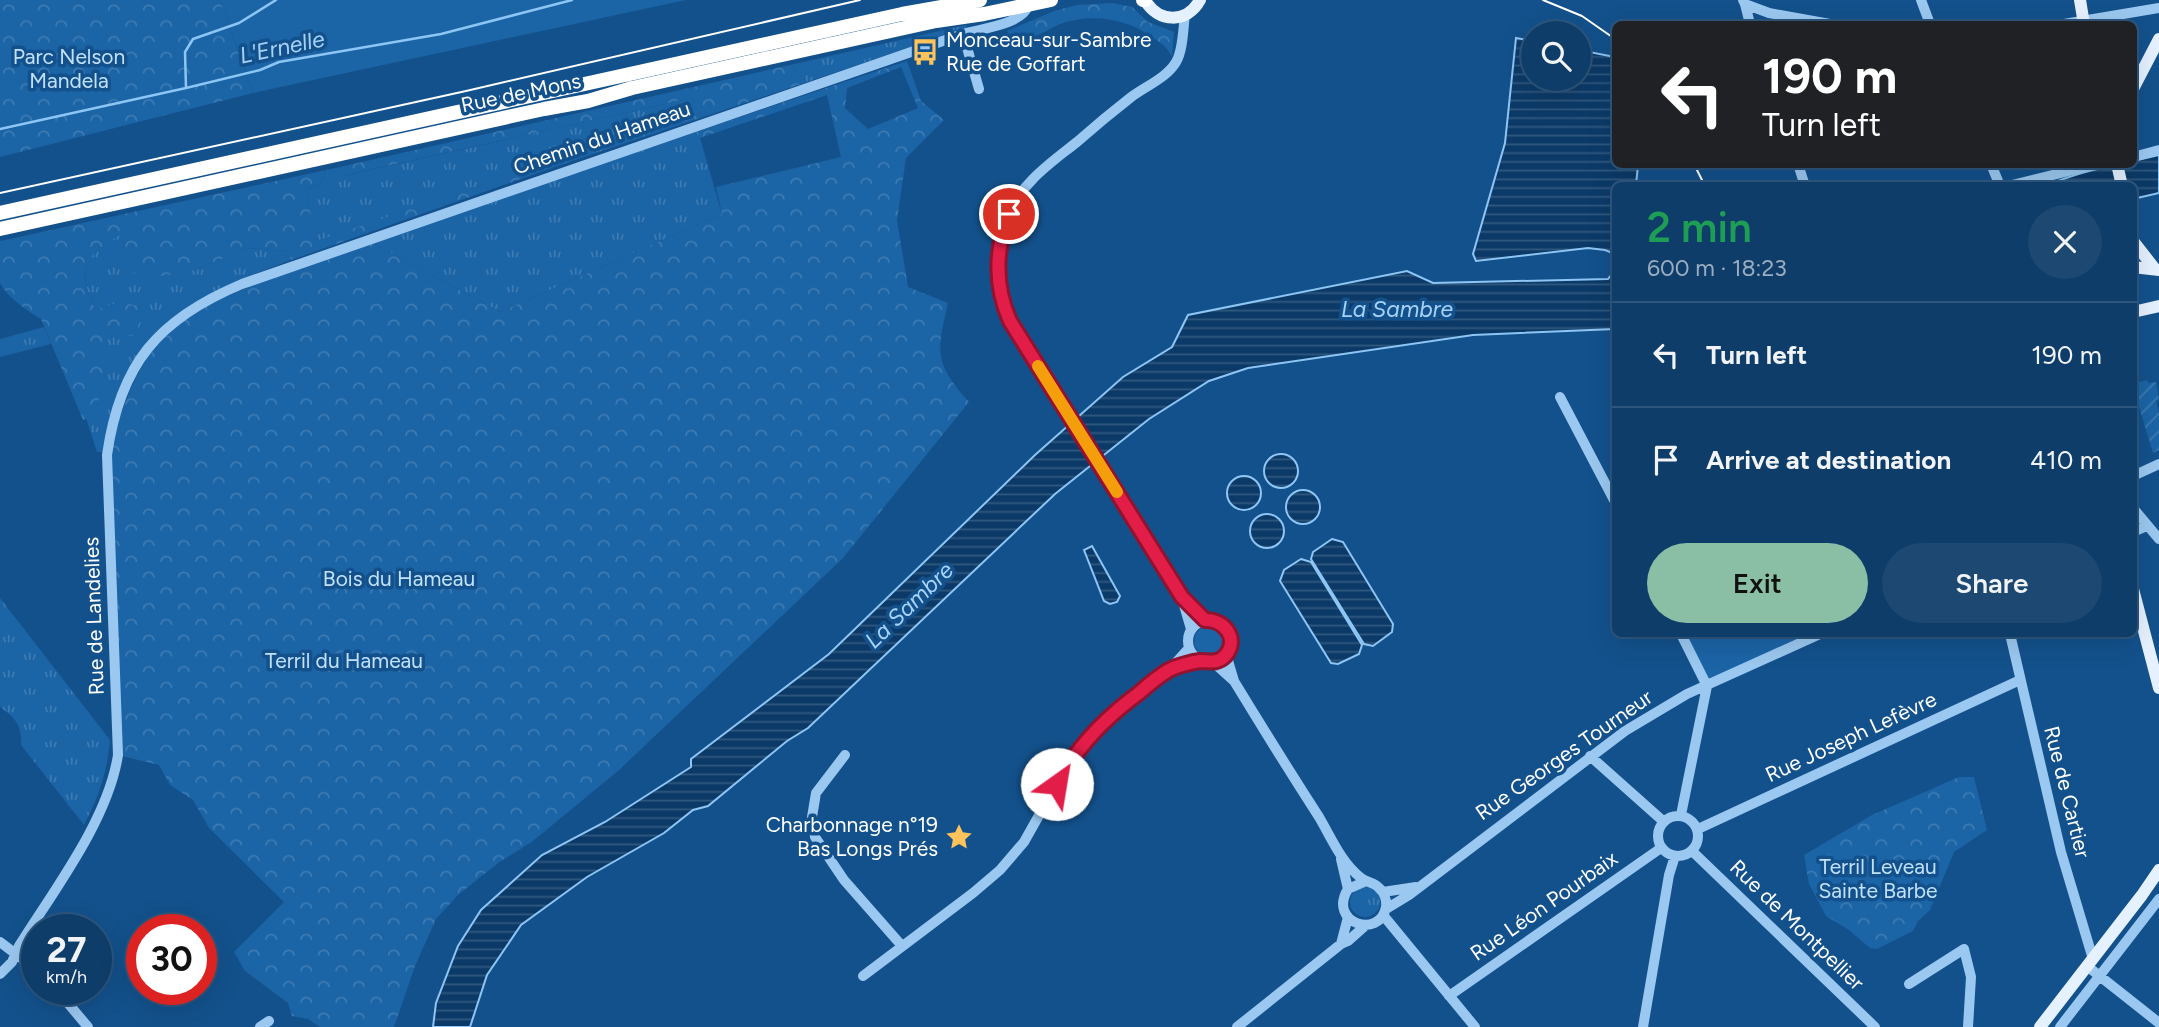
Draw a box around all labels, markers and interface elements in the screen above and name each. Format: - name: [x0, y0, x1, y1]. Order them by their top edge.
- map controls: [1521, 21, 1591, 91]
- button: search: [1521, 21, 1591, 91]
- water label: L'Ernelle: [237, 24, 327, 70]
- place label: Monceau-sur-Sambre Rue de Goffart: [946, 27, 1151, 76]
- bus stop icon: Monceau-sur-Sambre Rue de Goffart: [910, 37, 940, 67]
- park label: Parc Nelson Mandela: [13, 44, 125, 93]
- text: 190 m: [1762, 46, 1897, 105]
- icon: left: [1647, 49, 1738, 140]
- street label: Rue de Mons: [459, 68, 583, 117]
- street label: Chemin du Hameau: [510, 96, 694, 180]
- text: Turn left: [1762, 106, 1881, 144]
- pin: [979, 184, 1039, 244]
- icon: arrive: [990, 195, 1028, 233]
- text: 2 min: [1647, 202, 1752, 253]
- button: close: [2028, 205, 2102, 279]
- text: 600 m · 18:23: [1647, 254, 1787, 282]
- water label: La Sambre: [1341, 295, 1454, 323]
- icon: left: [1647, 336, 1685, 374]
- text: Turn left: [1706, 339, 1807, 371]
- text: 190 m: [2031, 339, 2102, 371]
- icon: arrive: [1647, 441, 1685, 479]
- text: Arrive at destination: [1706, 444, 1951, 476]
- text: 410 m: [2030, 444, 2102, 476]
- street label: Rue de Landelies: [78, 536, 109, 696]
- button: Exit: [1647, 543, 1868, 623]
- button: Share: [1882, 543, 2102, 623]
- water label: La Sambre: [859, 556, 959, 654]
- park label: Bois du Hameau: [323, 566, 475, 591]
- park label: Terril du Hameau: [265, 648, 423, 673]
- street label: Rue Georges Tourneur: [1470, 684, 1657, 825]
- street label: Rue Joseph Lefèvre: [1761, 686, 1940, 787]
- street label: Rue de Cartier: [2039, 723, 2096, 860]
- position arrow: [1020, 747, 1094, 821]
- place label: Charbonnage n°19 Bas Longs Prés: [766, 812, 938, 861]
- place icon: Charbonnage n°19 Bas Longs Prés: [944, 822, 974, 852]
- street label: Rue Léon Pourbaix: [1465, 845, 1622, 966]
- street label: Rue de Montpellier: [1725, 854, 1870, 995]
- park label: Terril Leveau Sainte Barbe: [1818, 854, 1938, 903]
- speed limit sign: 30: [126, 914, 217, 1005]
- text: 27: [47, 929, 86, 971]
- text: km/h: [46, 966, 87, 988]

